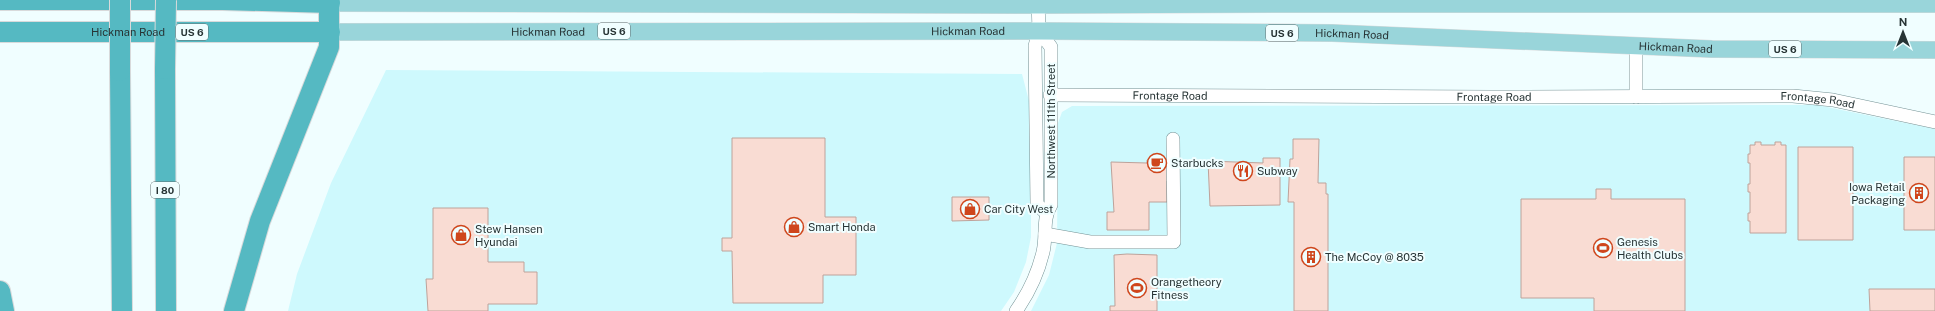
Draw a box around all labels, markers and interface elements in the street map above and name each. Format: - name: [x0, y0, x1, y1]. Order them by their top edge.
- north arrow: [1883, 12, 1923, 52]
- text: N: [1899, 16, 1907, 28]
- road number: US 6: [598, 23, 630, 39]
- road number: US 6: [176, 24, 208, 40]
- street label: Hickman Road: [931, 25, 1005, 37]
- road number: US 6: [1266, 25, 1298, 41]
- street label: Hickman Road: [91, 26, 165, 38]
- street label: Hickman Road: [511, 26, 585, 38]
- street label: Hickman Road: [1315, 27, 1389, 41]
- street label: Hickman Road: [1638, 40, 1713, 55]
- road number: US 6: [1769, 41, 1801, 57]
- street label: Northwest 111th Street: [1045, 64, 1057, 178]
- street label: Frontage Road: [1132, 89, 1208, 102]
- street label: Frontage Road: [1780, 90, 1856, 111]
- street label: Frontage Road: [1456, 91, 1532, 103]
- cafe icon: Starbucks: [1146, 152, 1168, 174]
- place label: Starbucks: [1171, 157, 1224, 169]
- restaurant icon: Subway: [1232, 160, 1254, 182]
- place label: Subway: [1257, 165, 1298, 177]
- place label: Iowa Retail Packaging: [1849, 181, 1905, 206]
- road number: I 80: [151, 182, 179, 198]
- building icon: Iowa Retail Packaging: [1908, 182, 1930, 204]
- shop icon: Car City West: [959, 198, 981, 220]
- place label: Car City West: [984, 203, 1053, 215]
- shop icon: Smart Honda: [783, 216, 805, 238]
- place label: Smart Honda: [808, 221, 876, 233]
- place label: Stew Hansen Hyundai: [475, 223, 543, 248]
- shop icon: Stew Hansen Hyundai: [450, 224, 472, 246]
- place label: Genesis Health Clubs: [1617, 236, 1684, 261]
- sports icon: Genesis Health Clubs: [1592, 237, 1614, 259]
- building icon: The McCoy @ 8035: [1300, 246, 1322, 268]
- place label: The McCoy @ 8035: [1325, 251, 1424, 263]
- place label: Orangetheory Fitness: [1151, 276, 1222, 301]
- sports icon: Orangetheory Fitness: [1126, 277, 1148, 299]

